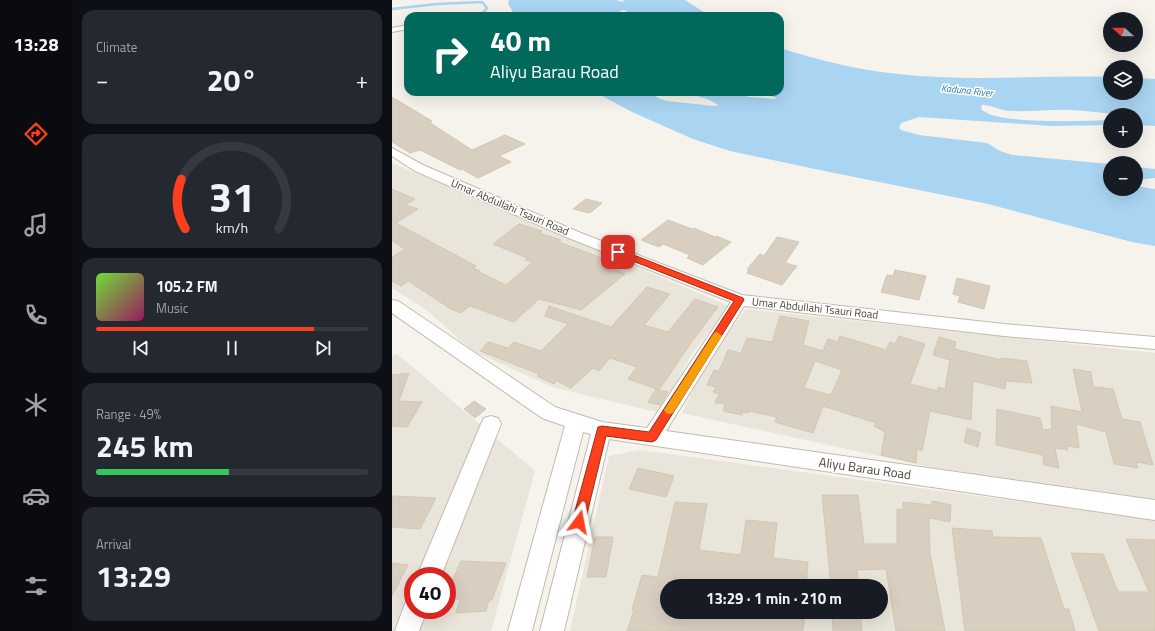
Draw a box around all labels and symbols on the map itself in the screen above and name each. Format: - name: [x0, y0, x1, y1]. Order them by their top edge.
- north arrow: [1103, 12, 1143, 52]
- water label: Kaduna River: [940, 80, 995, 101]
- street label: Umar Abdullahi Tsauri Road: [448, 175, 572, 239]
- pin: [601, 235, 635, 269]
- street label: Umar Abdullahi Tsauri Road: [751, 293, 879, 323]
- street label: Aliyu Barau Road: [818, 452, 912, 484]
- position arrow: [558, 501, 600, 543]
- speed limit sign: 40: [404, 567, 456, 619]

